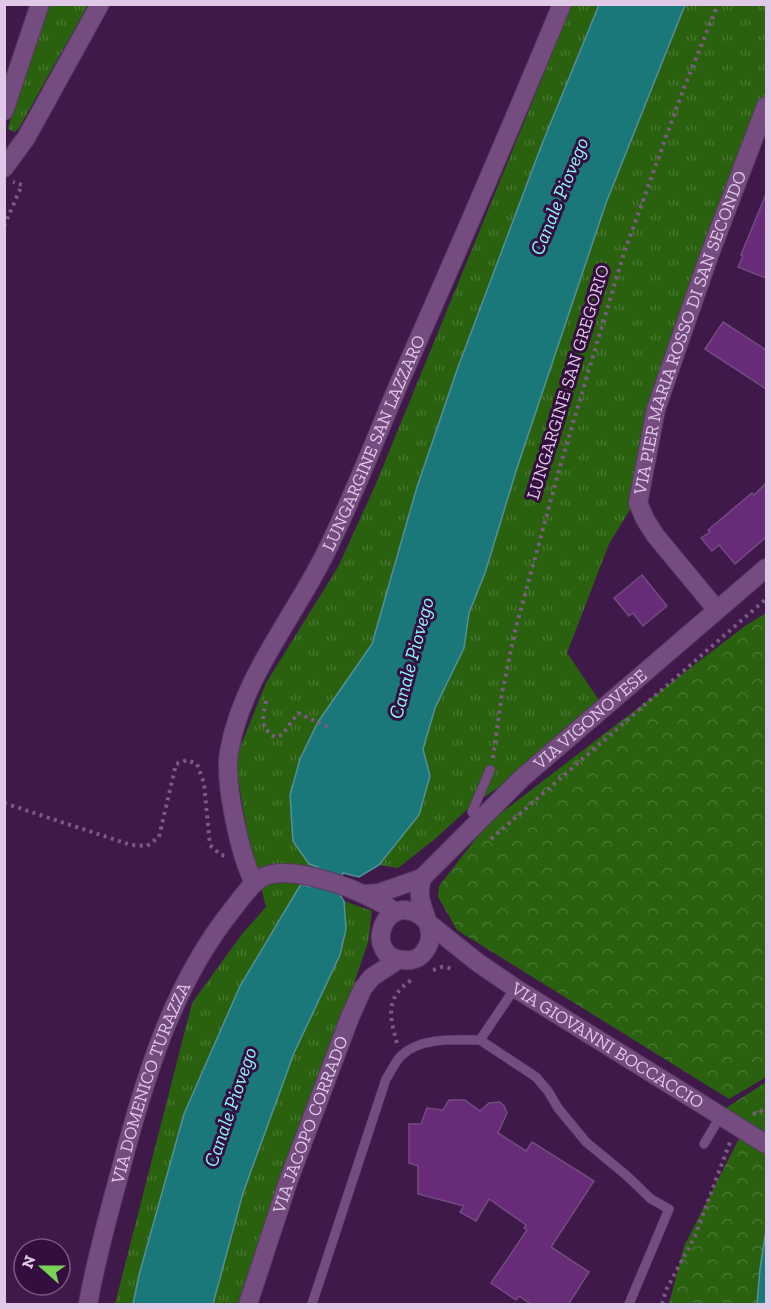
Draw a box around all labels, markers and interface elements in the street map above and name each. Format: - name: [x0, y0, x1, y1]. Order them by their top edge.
- water label: Canale Piovego: [525, 134, 593, 258]
- street label: VIA PIER MARIA ROSSO DI SAN SECONDO: [629, 168, 751, 497]
- street label: LUNGARGINE SAN GREGORIO: [522, 262, 614, 502]
- street label: LUNGARGINE SAN LAZZARO: [317, 332, 430, 555]
- water label: Canale Piovego: [383, 595, 439, 721]
- street label: VIA VIGONOVESE: [528, 664, 652, 775]
- street label: VIA GIOVANNI BOCCACCIO: [506, 977, 708, 1114]
- street label: VIA DOMENICO TURAZZA: [106, 978, 195, 1187]
- street label: VIA JACOPO CORRADO: [267, 1033, 353, 1217]
- water label: Canale Piovego: [198, 1044, 262, 1170]
- north arrow: [12, 1237, 72, 1297]
- text: N: [17, 1253, 40, 1271]

